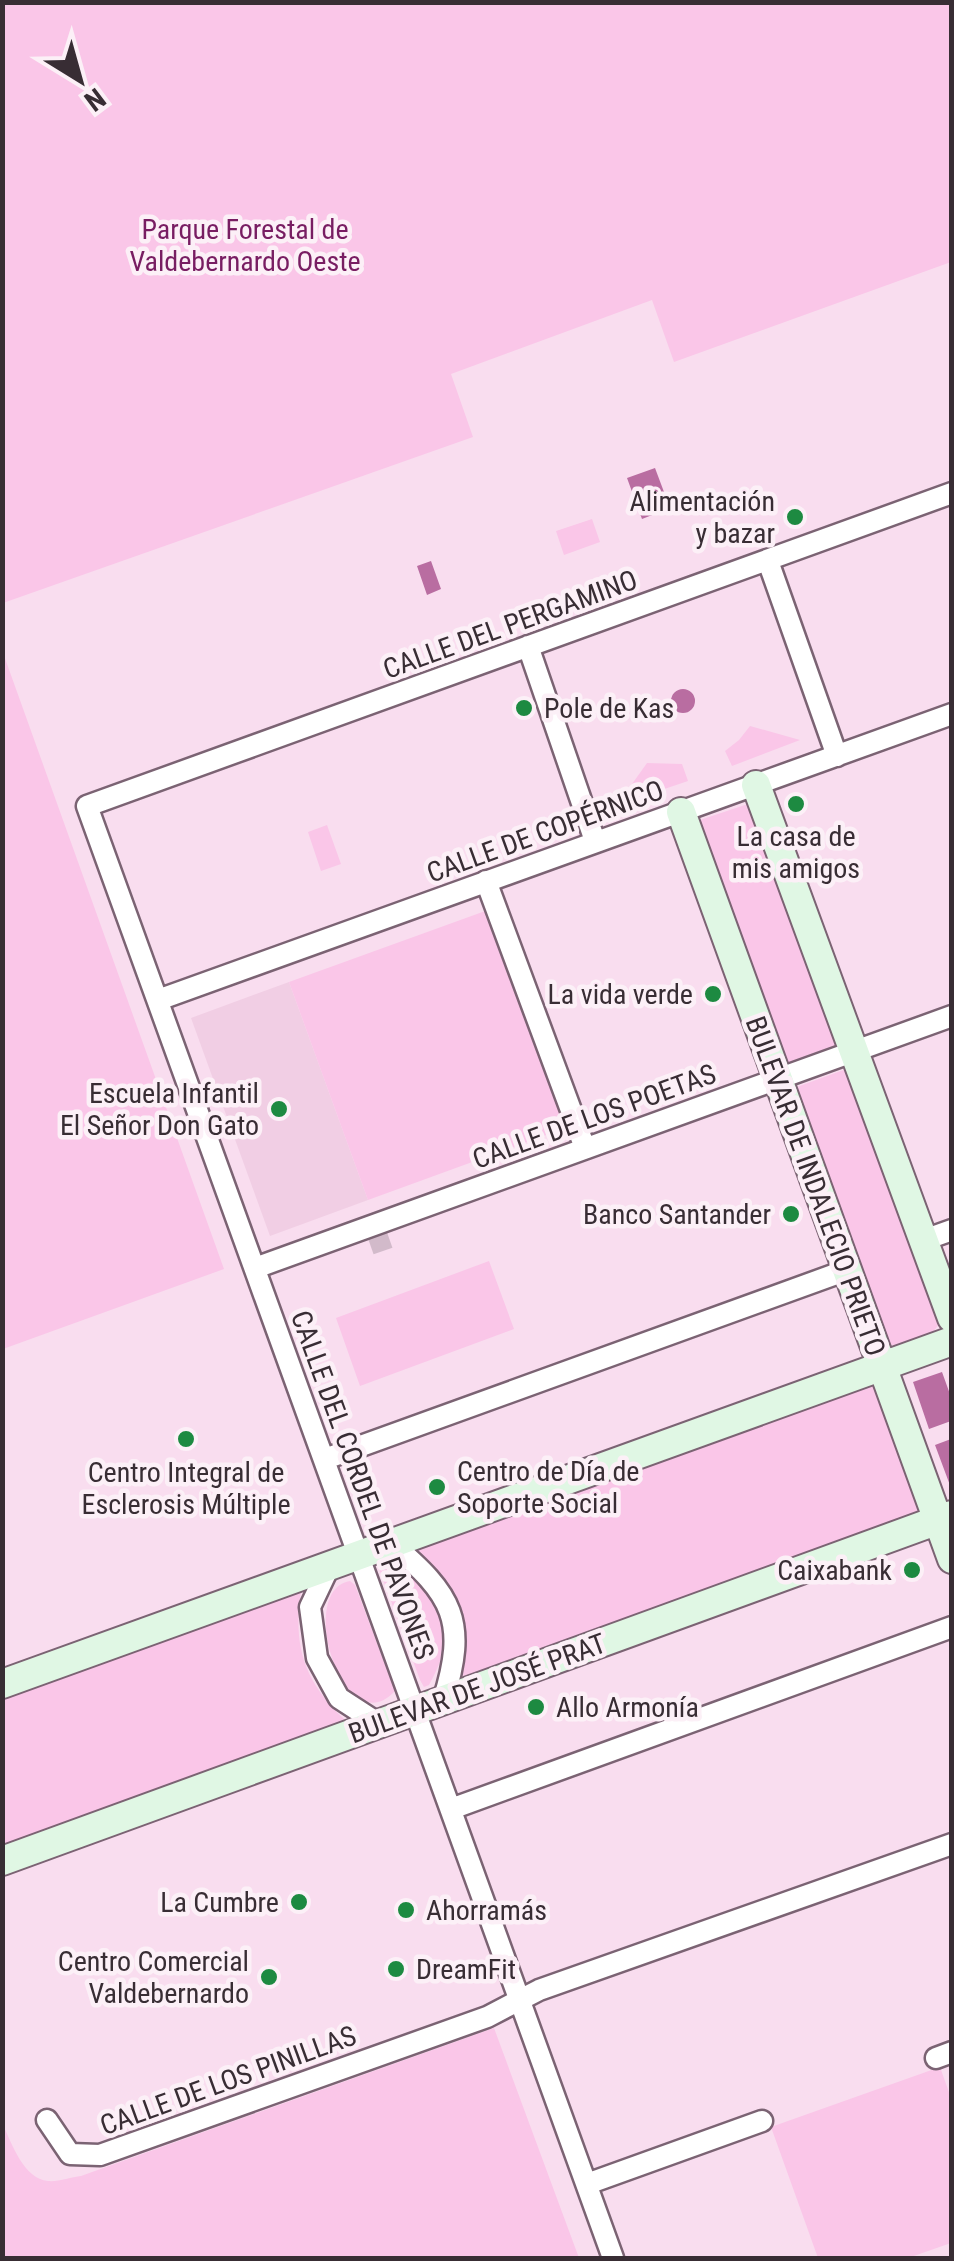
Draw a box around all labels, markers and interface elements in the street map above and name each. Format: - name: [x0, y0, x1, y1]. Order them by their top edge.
- north arrow: [30, 30, 130, 130]
- text: N: [78, 81, 112, 118]
- park label: Parque Forestal de Valdebernardo Oeste: [129, 213, 361, 278]
- place label: Alimentación y bazar: [630, 485, 775, 550]
- marker: Alimentación y bazar: [784, 506, 806, 528]
- street label: CALLE DEL PERGAMINO: [379, 563, 642, 686]
- place label: Pole de Kas: [544, 692, 674, 725]
- marker: Pole de Kas: [513, 697, 535, 719]
- street label: CALLE DE COPÉRNICO: [422, 773, 668, 890]
- marker: La casa de mis amigos: [785, 793, 807, 815]
- place label: La casa de mis amigos: [732, 820, 860, 885]
- place label: La vida verde: [548, 978, 693, 1011]
- marker: La vida verde: [702, 983, 724, 1005]
- street label: BULEVAR DE INDALECIO PRIETO: [739, 1012, 892, 1360]
- street label: CALLE DE LOS POETAS: [468, 1057, 720, 1176]
- place label: Escuela Infantil El Señor Don Gato: [60, 1077, 259, 1142]
- marker: Escuela Infantil El Señor Don Gato: [268, 1098, 290, 1120]
- place label: Banco Santander: [583, 1198, 771, 1231]
- marker: Banco Santander: [780, 1203, 802, 1225]
- street label: CALLE DEL CORDEL DE PAVONES: [284, 1306, 441, 1664]
- marker: Centro Integral de Esclerosis Múltiple: [175, 1428, 197, 1450]
- place label: Centro de Día de Soporte Social: [457, 1455, 639, 1520]
- place label: Centro Integral de Esclerosis Múltiple: [81, 1456, 291, 1521]
- marker: Centro de Día de Soporte Social: [426, 1476, 448, 1498]
- place label: Caixabank: [777, 1554, 892, 1587]
- marker: Caixabank: [901, 1559, 923, 1581]
- street label: BULEVAR DE JOSÉ PRAT: [344, 1627, 610, 1750]
- place label: Allo Armonía: [556, 1691, 699, 1724]
- marker: Allo Armonía: [525, 1696, 547, 1718]
- place label: La Cumbre: [160, 1886, 279, 1919]
- marker: La Cumbre: [288, 1891, 310, 1913]
- place label: Ahorramás: [426, 1894, 547, 1927]
- marker: Ahorramás: [395, 1899, 417, 1921]
- place label: Centro Comercial Valdebernardo: [58, 1945, 249, 2010]
- place label: DreamFit: [416, 1953, 516, 1986]
- marker: DreamFit: [385, 1958, 407, 1980]
- marker: Centro Comercial Valdebernardo: [258, 1966, 280, 1988]
- street label: CALLE DE LOS PINILLAS: [96, 2019, 361, 2142]

